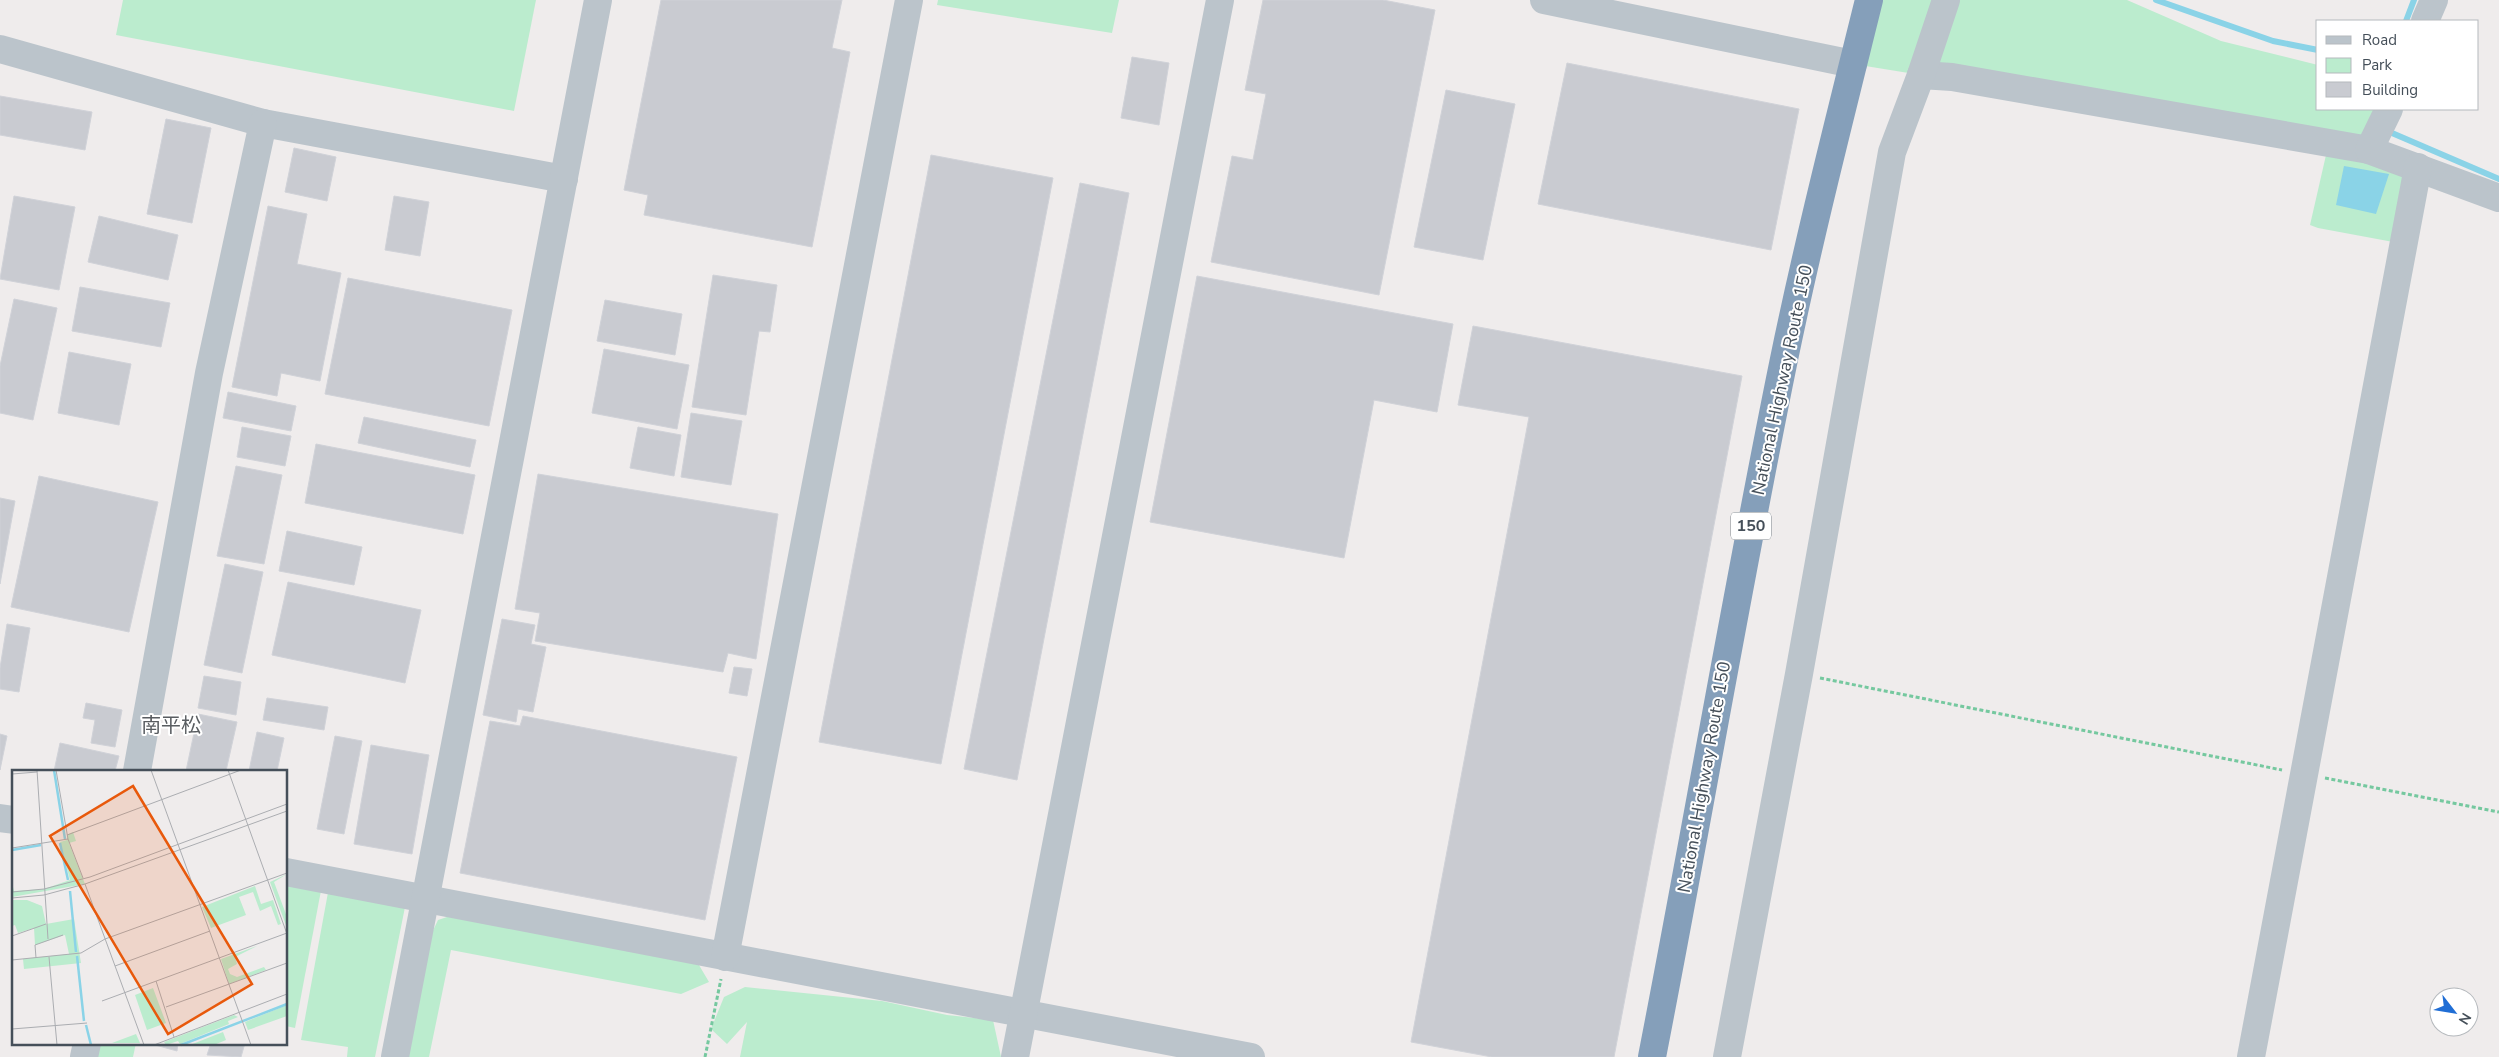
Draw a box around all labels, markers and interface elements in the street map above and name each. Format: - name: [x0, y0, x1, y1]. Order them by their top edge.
- legend: [2316, 20, 2479, 110]
- text: Road: [2362, 30, 2397, 50]
- text: Park: [2362, 55, 2392, 75]
- text: Building: [2362, 80, 2418, 100]
- street label: National Highway Route 150: [1746, 263, 1818, 497]
- road number: 150: [1731, 512, 1771, 540]
- street label: National Highway Route 150: [1672, 659, 1736, 895]
- district label: 南平松: [141, 712, 201, 739]
- inset map: [12, 770, 288, 1044]
- north arrow: [2429, 987, 2479, 1037]
- text: N: [2454, 1009, 2476, 1028]

